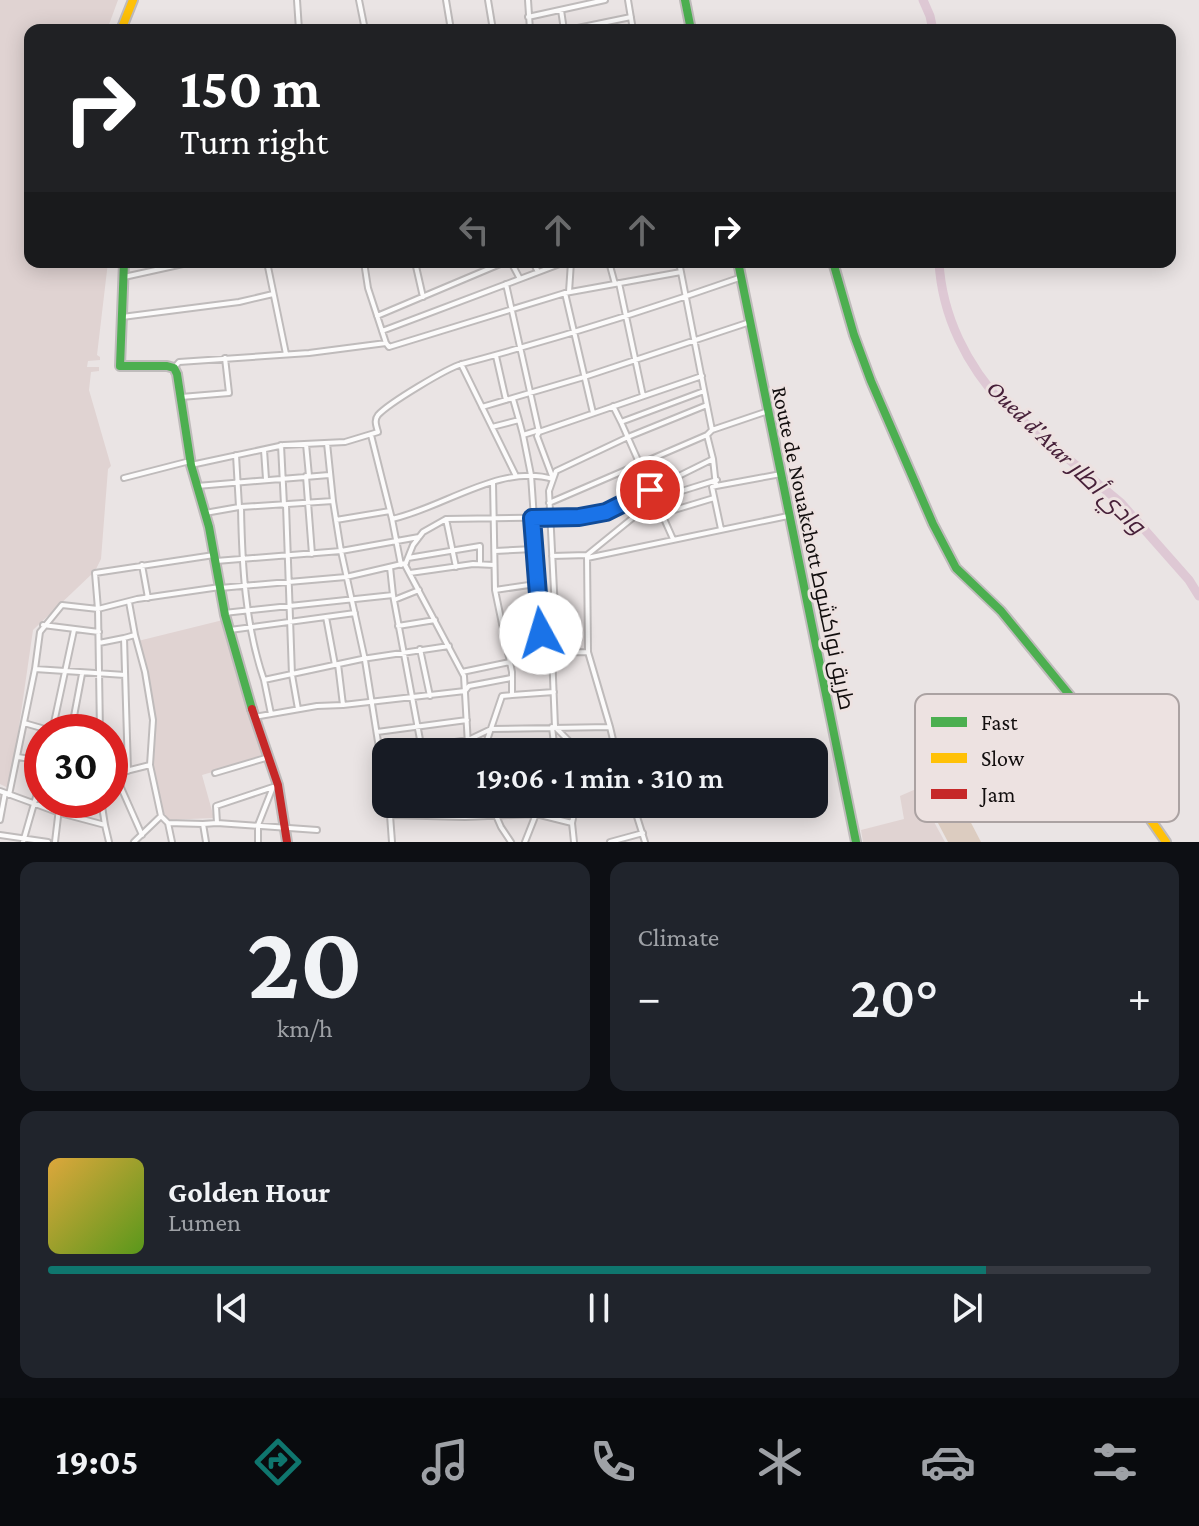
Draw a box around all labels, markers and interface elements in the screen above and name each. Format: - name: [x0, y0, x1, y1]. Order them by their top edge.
- icon: right: [48, 56, 152, 160]
- text: 150 m: [180, 57, 321, 119]
- text: Turn right: [180, 122, 328, 162]
- icon: left: [452, 208, 496, 252]
- icon: ahead: [536, 208, 580, 252]
- icon: ahead: [620, 208, 664, 252]
- icon: right: [704, 208, 748, 252]
- water label: Oued d'Atar وادي أطار: [978, 373, 1154, 545]
- street label: Route de Nouakchott طريق نواكشوط: [766, 384, 860, 712]
- pin: [616, 456, 684, 524]
- icon: arrive: [628, 468, 672, 512]
- position arrow: [499, 591, 583, 675]
- legend: [915, 694, 1179, 822]
- text: Fast: [981, 710, 1018, 735]
- speed limit sign: 30: [24, 714, 128, 818]
- text: Slow: [981, 746, 1025, 771]
- text: 19:06 · 1 min · 310 m: [476, 761, 724, 794]
- text: Jam: [979, 782, 1016, 807]
- text: 20: [247, 904, 363, 1019]
- text: Climate: [638, 923, 719, 952]
- text: 20°: [850, 963, 938, 1030]
- text: −: [638, 973, 661, 1021]
- text: +: [1128, 973, 1151, 1021]
- text: km/h: [277, 1014, 333, 1043]
- text: Golden Hour: [168, 1175, 330, 1208]
- text: Lumen: [168, 1208, 241, 1237]
- icon: previous: [210, 1286, 254, 1330]
- icon: pause: [577, 1286, 621, 1330]
- icon: next: [945, 1286, 989, 1330]
- icon: directions: [250, 1434, 306, 1490]
- icon: music: [417, 1434, 473, 1490]
- icon: phone: [585, 1434, 641, 1490]
- icon: climate: [752, 1434, 808, 1490]
- icon: car: [920, 1434, 976, 1490]
- icon: filters: [1087, 1434, 1143, 1490]
- text: 19:05: [56, 1442, 138, 1482]

